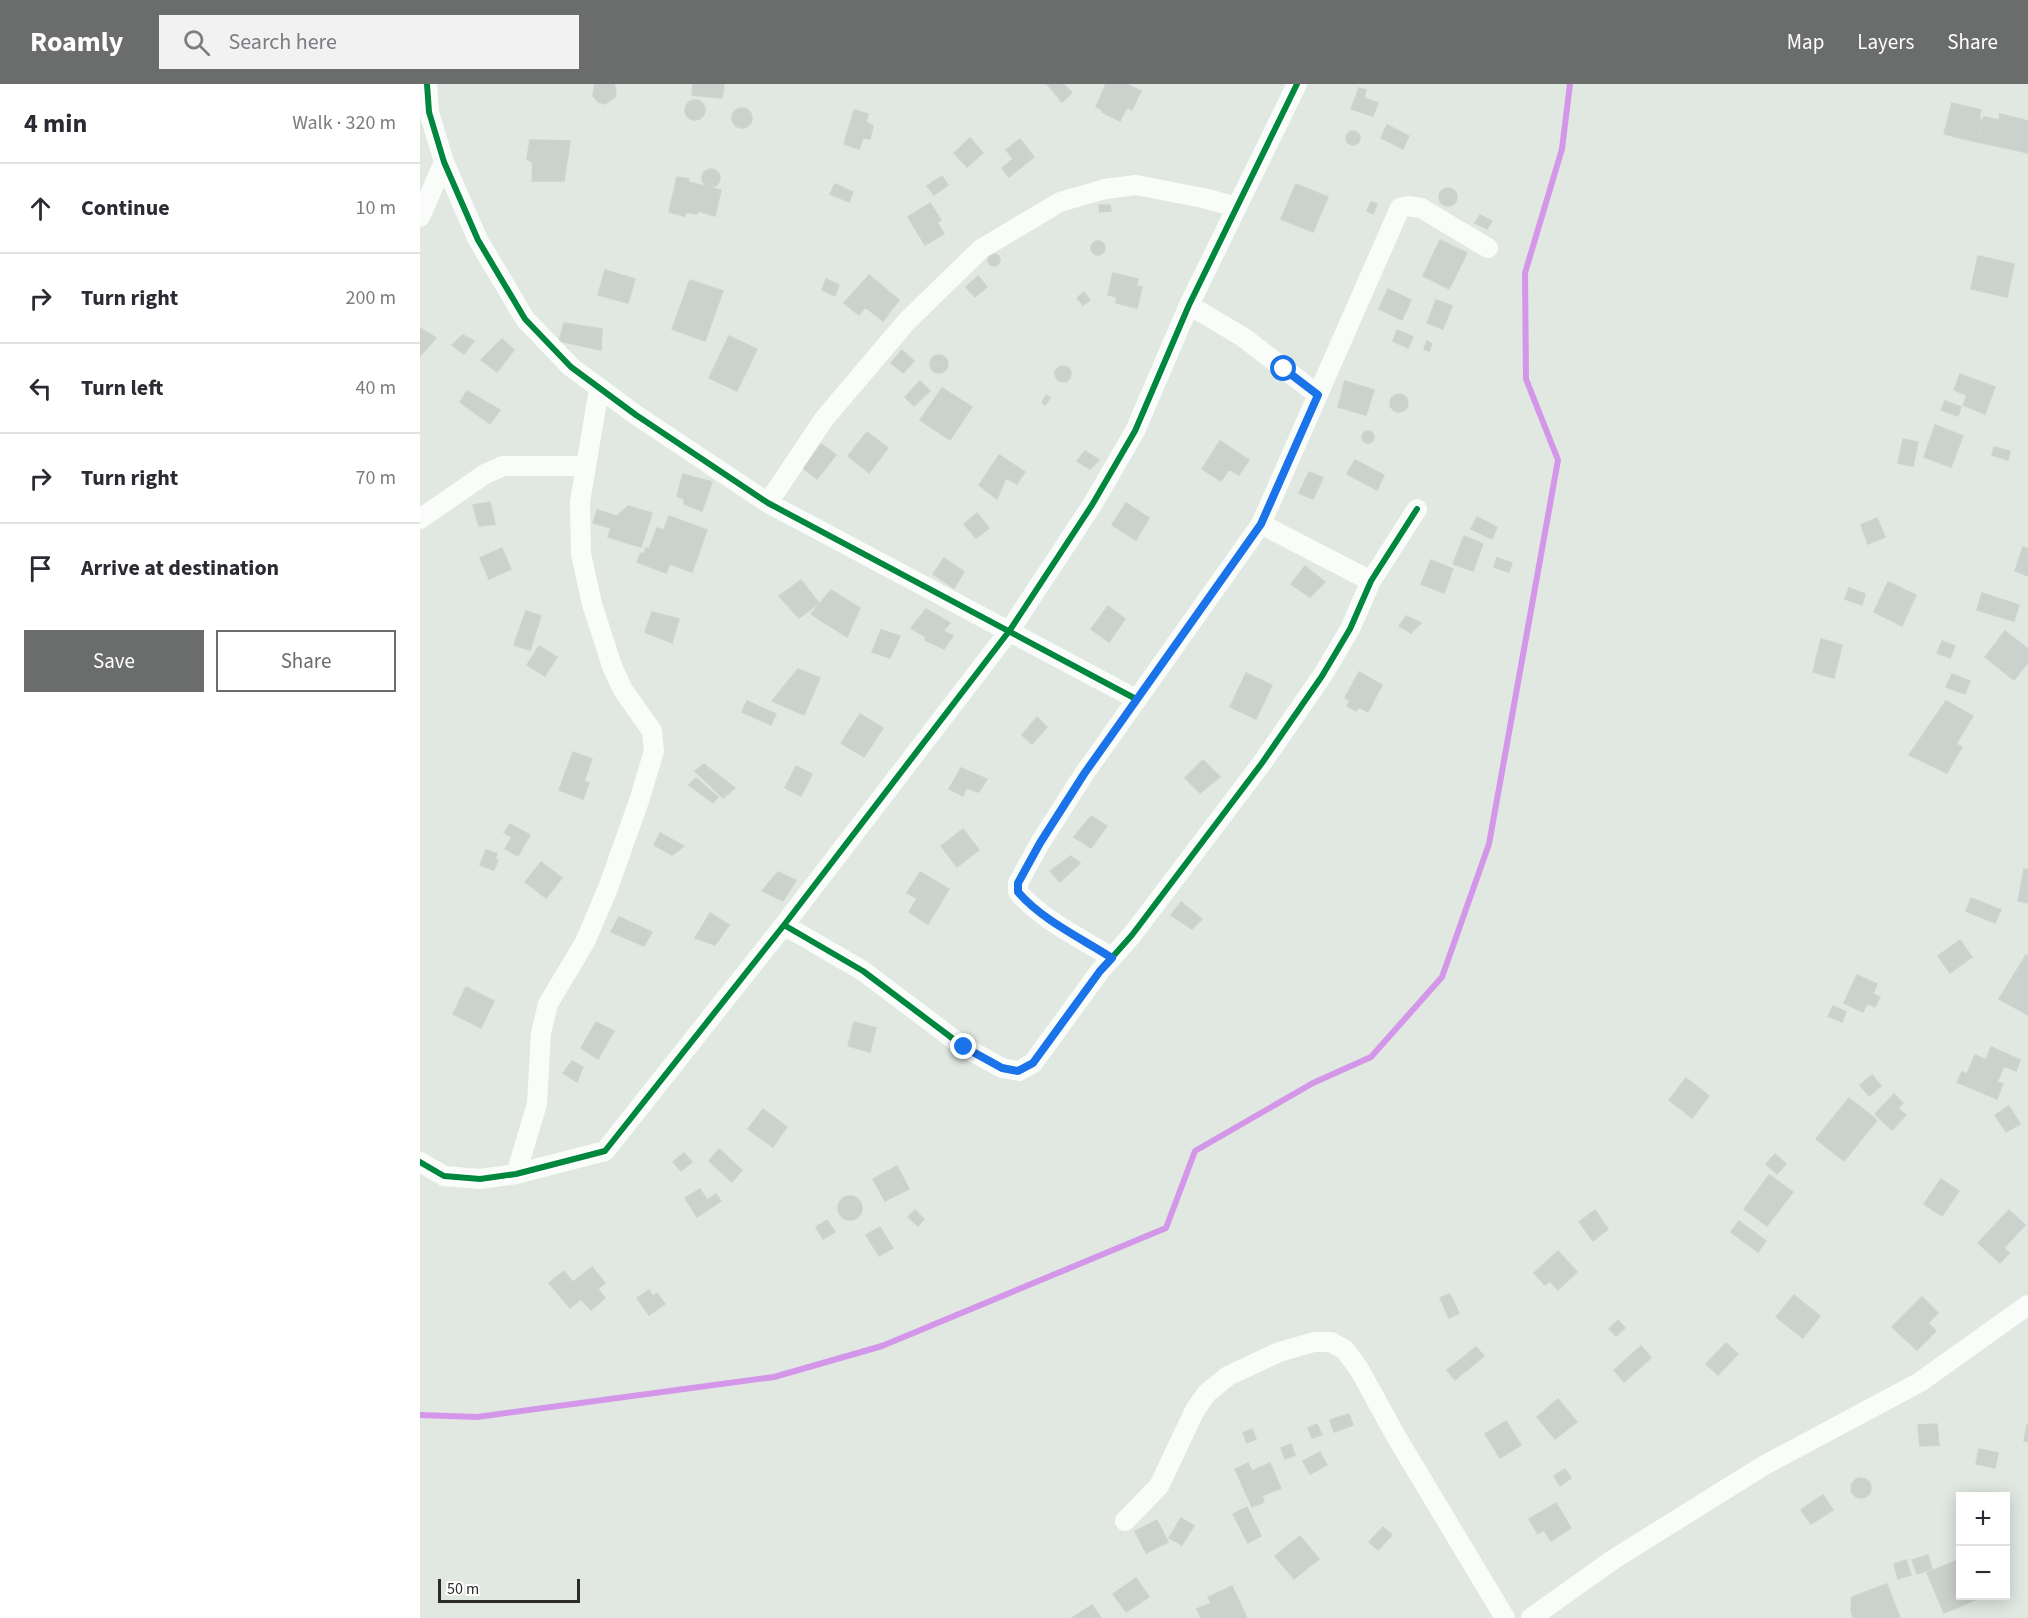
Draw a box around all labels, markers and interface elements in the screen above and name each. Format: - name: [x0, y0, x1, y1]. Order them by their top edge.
- search box: [159, 15, 579, 69]
- text: Roamly: [30, 22, 123, 62]
- icon: search: [180, 26, 213, 59]
- text: Search here: [228, 26, 337, 58]
- text: Map: [1787, 27, 1824, 57]
- text: Layers: [1857, 27, 1914, 57]
- text: Share: [1947, 27, 1998, 57]
- text: 4 min: [24, 105, 87, 142]
- text: Walk · 320 m: [292, 109, 396, 137]
- icon: ahead: [24, 192, 57, 225]
- text: Continue: [81, 192, 170, 224]
- text: 10 m: [356, 194, 396, 222]
- icon: right: [24, 282, 57, 315]
- text: Turn right: [81, 282, 178, 314]
- text: 200 m: [346, 284, 396, 312]
- route start: [1270, 355, 1296, 381]
- icon: left: [24, 372, 57, 405]
- text: Turn left: [81, 372, 163, 404]
- text: 40 m: [356, 374, 396, 402]
- icon: right: [24, 462, 57, 495]
- text: Turn right: [81, 462, 178, 494]
- text: 70 m: [356, 464, 396, 492]
- icon: arrive: [24, 552, 57, 585]
- text: Arrive at destination: [81, 552, 279, 584]
- button: Save: [24, 630, 204, 692]
- button: Share: [216, 630, 396, 692]
- route end: [950, 1033, 976, 1059]
- map controls: [1956, 1492, 2010, 1600]
- button: +: [1956, 1492, 2010, 1546]
- button: −: [1956, 1546, 2010, 1600]
- scale bar: [438, 1576, 580, 1604]
- text: 50 m: [447, 1578, 479, 1600]

